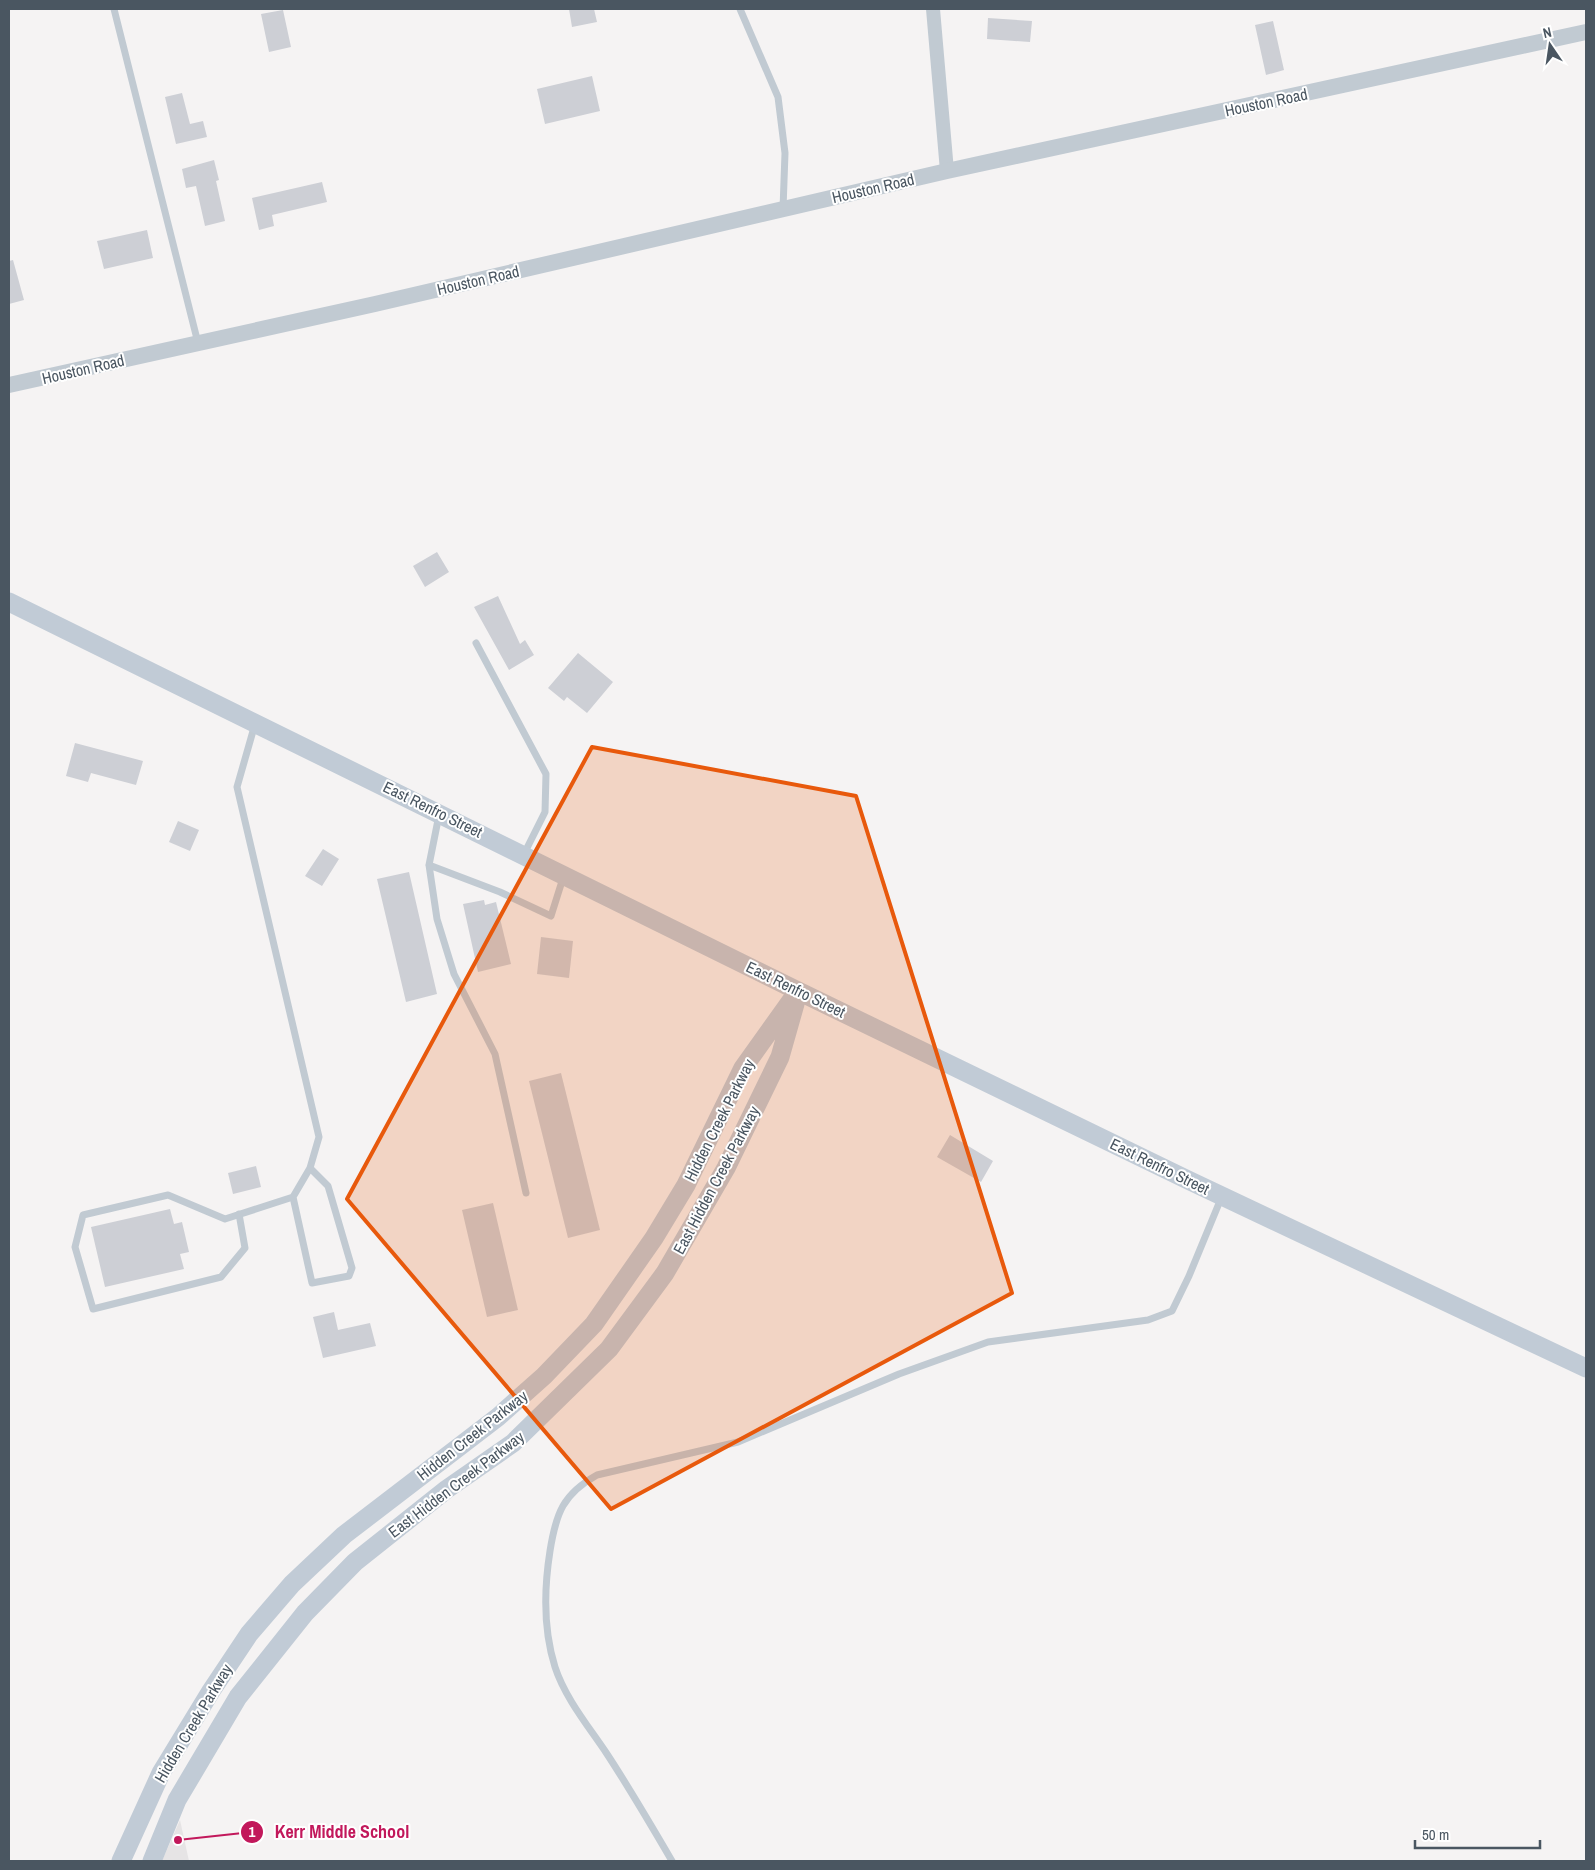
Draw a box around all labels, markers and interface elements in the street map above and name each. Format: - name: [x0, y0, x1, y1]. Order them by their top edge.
- north arrow: [1525, 20, 1575, 70]
- text: N: [1541, 23, 1553, 42]
- street label: Houston Road: [1223, 83, 1309, 121]
- street label: Houston Road: [830, 168, 916, 208]
- street label: Houston Road: [435, 260, 521, 300]
- street label: Houston Road: [40, 349, 126, 389]
- street label: East Renfro Street: [380, 775, 487, 843]
- street label: East Renfro Street: [743, 955, 850, 1023]
- street label: Hidden Creek Parkway: [679, 1055, 760, 1185]
- street label: East Hidden Creek Parkway: [668, 1102, 765, 1258]
- street label: East Renfro Street: [1107, 1132, 1214, 1200]
- street label: Hidden Creek Parkway: [412, 1385, 532, 1485]
- street label: East Hidden Creek Parkway: [384, 1425, 529, 1542]
- street label: Hidden Creek Parkway: [149, 1659, 237, 1786]
- callout: Kerr Middle School: [240, 1815, 419, 1848]
- scale bar: [1415, 1818, 1540, 1850]
- text: Kerr Middle School: [275, 1819, 409, 1844]
- text: 1: [249, 1821, 256, 1842]
- text: 50 m: [1422, 1824, 1449, 1845]

